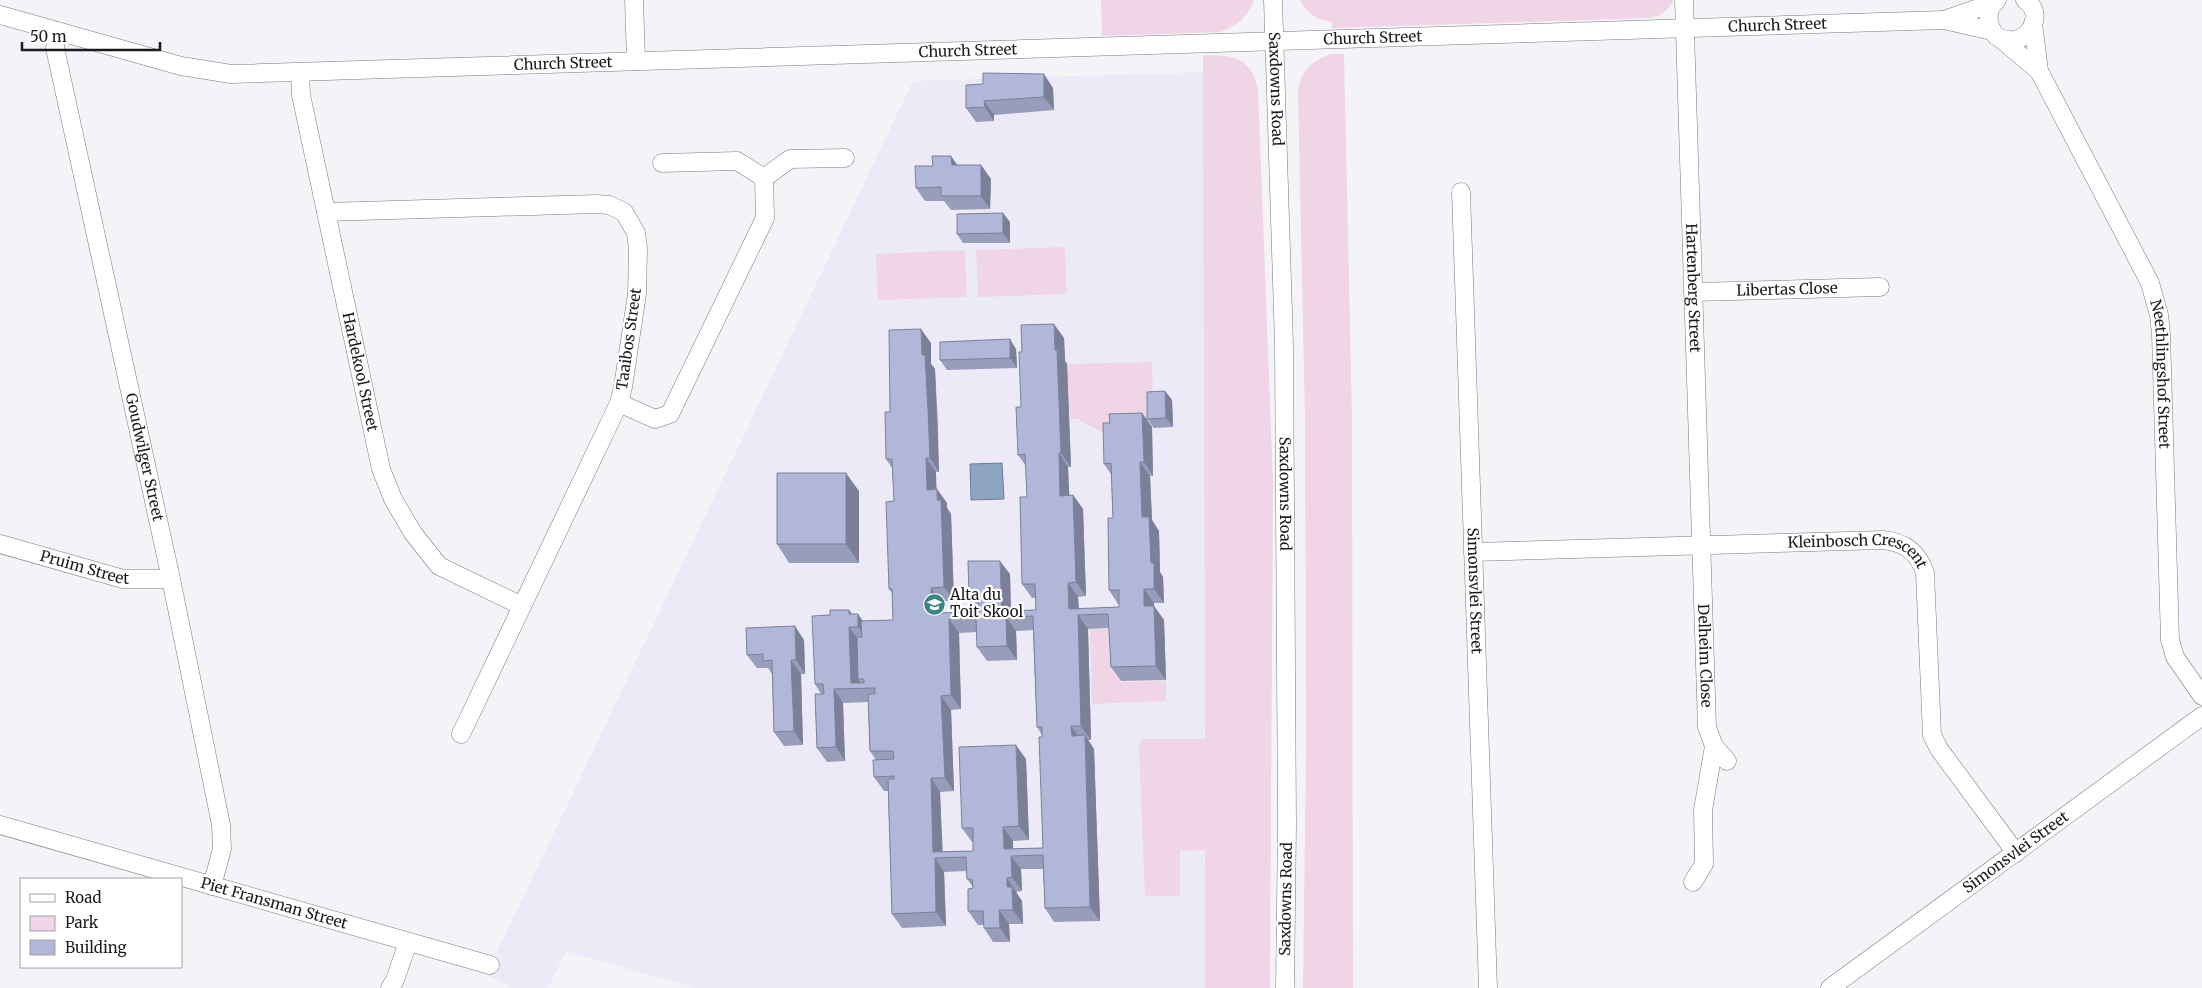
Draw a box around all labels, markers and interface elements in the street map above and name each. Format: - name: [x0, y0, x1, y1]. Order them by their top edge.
- street label: Church Street: [1728, 14, 1827, 36]
- scale bar: [22, 20, 160, 52]
- street label: Church Street: [1323, 26, 1423, 49]
- text: 50 m: [30, 27, 67, 46]
- street label: Saxdowns Road: [1265, 32, 1288, 146]
- street label: Church Street: [918, 39, 1018, 61]
- street label: Church Street: [513, 52, 613, 74]
- street label: Hartenberg Street: [1682, 223, 1705, 353]
- street label: Libertas Close: [1736, 278, 1838, 300]
- street label: Taaibos Street: [612, 286, 645, 391]
- street label: Neethlingshof Street: [2146, 297, 2174, 449]
- street label: Hardekool Street: [339, 310, 383, 433]
- street label: Goudwilger Street: [122, 391, 168, 523]
- street label: Saxdowns Road: [1276, 437, 1295, 551]
- street label: Simonsvlei Street: [1463, 527, 1487, 654]
- street label: Kleinbosch Crescent: [1787, 530, 1932, 571]
- street label: Pruim Street: [38, 546, 129, 588]
- place label: Alta du Toit Skool: [949, 585, 1023, 621]
- school or university icon: Alta du Toit Skool: [922, 592, 946, 616]
- street label: Delheim Close: [1694, 604, 1716, 708]
- street label: Simonsvlei Street: [1959, 807, 2072, 897]
- street label: Saxdowns Road: [1275, 842, 1296, 956]
- street label: Piet Fransman Street: [199, 873, 350, 933]
- legend: [20, 878, 182, 968]
- text: Road: [65, 888, 101, 907]
- text: Park: [65, 913, 99, 932]
- text: Building: [65, 938, 127, 957]

